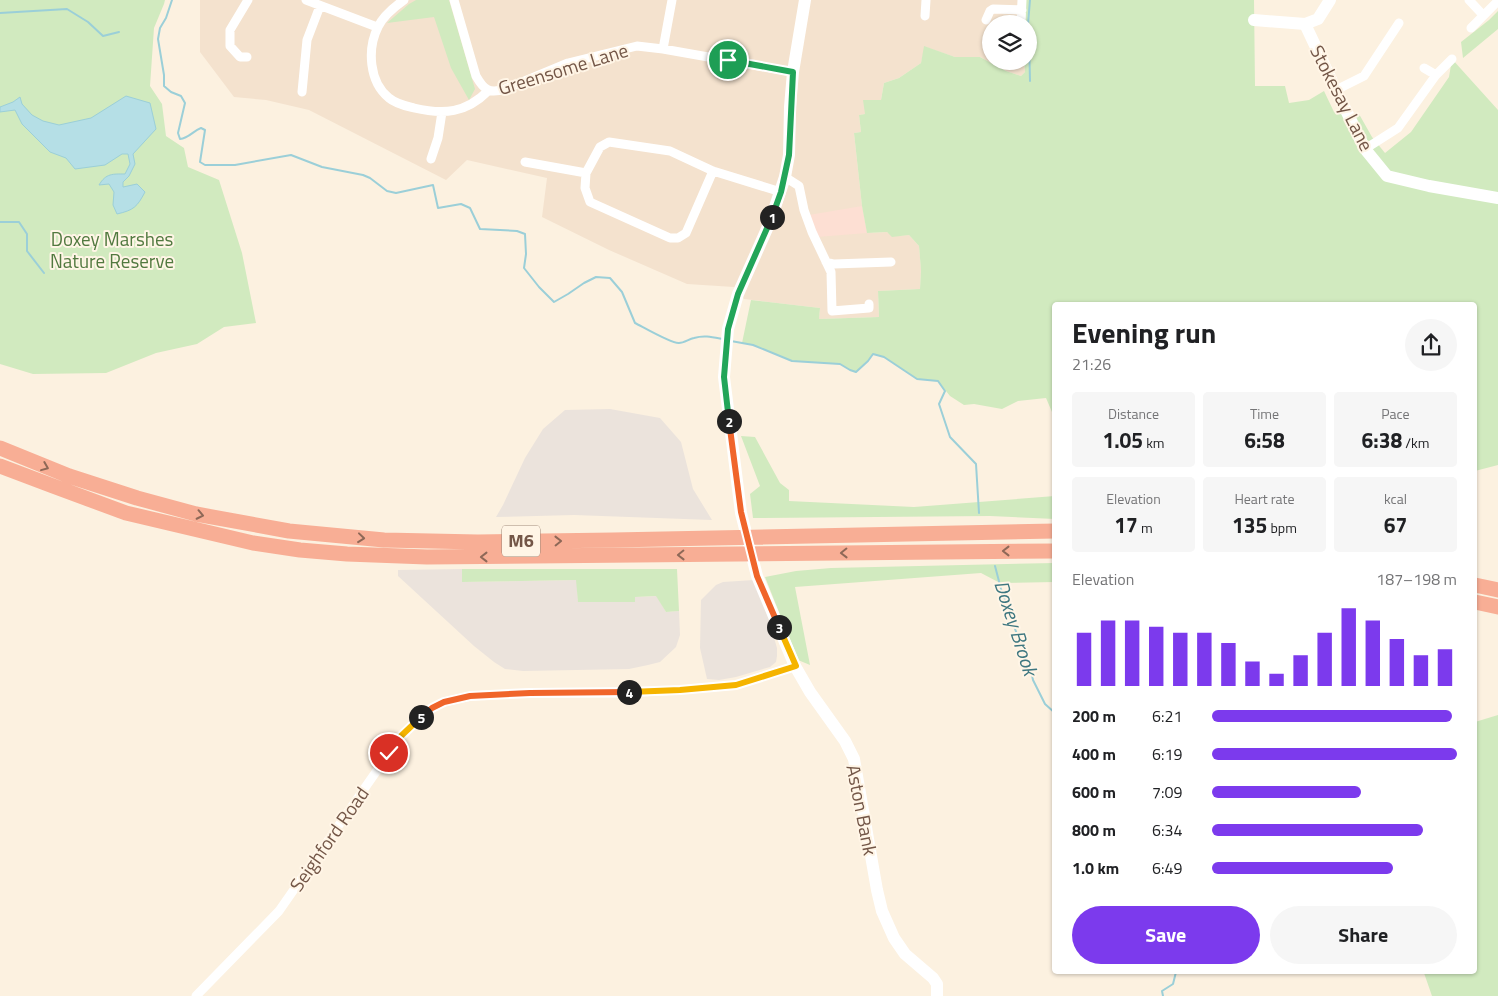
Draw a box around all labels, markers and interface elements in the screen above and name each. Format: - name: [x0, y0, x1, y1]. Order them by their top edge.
- map controls: [982, 15, 1037, 70]
- button: layers: [982, 15, 1037, 70]
- street label: Greensome Lane: [494, 35, 631, 102]
- pin: [707, 39, 749, 81]
- street label: Stokesay Lane: [1303, 40, 1382, 156]
- icon: arrive: [714, 46, 742, 74]
- pin: 1: [760, 204, 784, 230]
- text: 1: [769, 207, 776, 228]
- park label: Doxey Marshes Nature Reserve: [50, 224, 174, 275]
- text: Evening run: [1072, 311, 1216, 354]
- button: share: [1405, 319, 1457, 371]
- text: 21:26: [1072, 352, 1111, 376]
- text: Distance: [1108, 403, 1159, 424]
- text: Time: [1250, 403, 1279, 424]
- text: Pace: [1381, 403, 1410, 424]
- pin: 2: [716, 408, 742, 434]
- text: 2: [726, 411, 733, 432]
- text: 1.05: [1102, 424, 1143, 456]
- text: 6:58: [1244, 424, 1285, 456]
- text: 6:38: [1362, 424, 1402, 456]
- text: km: [1143, 432, 1165, 453]
- text: /km: [1402, 432, 1429, 453]
- one-way arrow: [40, 461, 49, 471]
- text: Elevation: [1106, 488, 1161, 509]
- text: Heart rate: [1234, 488, 1295, 509]
- text: kcal: [1384, 488, 1407, 509]
- one-way arrow: [196, 509, 205, 519]
- text: 17: [1114, 509, 1138, 541]
- text: 135: [1232, 509, 1267, 541]
- text: 67: [1384, 509, 1407, 541]
- text: m: [1138, 517, 1153, 538]
- text: bpm: [1267, 517, 1297, 538]
- road number: M6: [502, 526, 540, 556]
- one-way arrow: [357, 532, 365, 543]
- one-way arrow: [554, 536, 562, 546]
- one-way arrow: [1002, 546, 1010, 556]
- one-way arrow: [840, 548, 848, 558]
- one-way arrow: [677, 550, 685, 560]
- one-way arrow: [480, 552, 488, 562]
- text: Elevation: [1072, 567, 1134, 591]
- text: 187–198 m: [1376, 567, 1457, 591]
- water label: Doxey Brook: [986, 576, 1047, 682]
- pin: 3: [766, 614, 792, 640]
- text: 3: [776, 617, 783, 638]
- pin: 4: [616, 680, 642, 704]
- text: 4: [626, 682, 633, 703]
- pin: 5: [408, 704, 434, 730]
- text: 200 m: [1072, 704, 1116, 728]
- text: 6:21: [1152, 704, 1182, 728]
- text: 5: [418, 707, 425, 728]
- pin: [368, 732, 410, 774]
- icon: check: [375, 739, 403, 767]
- text: 400 m: [1072, 742, 1116, 766]
- text: 6:19: [1152, 742, 1182, 766]
- street label: Aston Bank: [840, 762, 885, 858]
- street label: Seighford Road: [282, 780, 375, 897]
- text: 600 m: [1072, 780, 1116, 804]
- text: 7:09: [1152, 780, 1182, 804]
- text: 800 m: [1072, 818, 1116, 842]
- text: 6:34: [1152, 818, 1182, 842]
- text: 1.0 km: [1072, 856, 1119, 880]
- text: 6:49: [1152, 856, 1182, 880]
- button: Save: [1072, 906, 1260, 964]
- button: Share: [1270, 906, 1457, 964]

